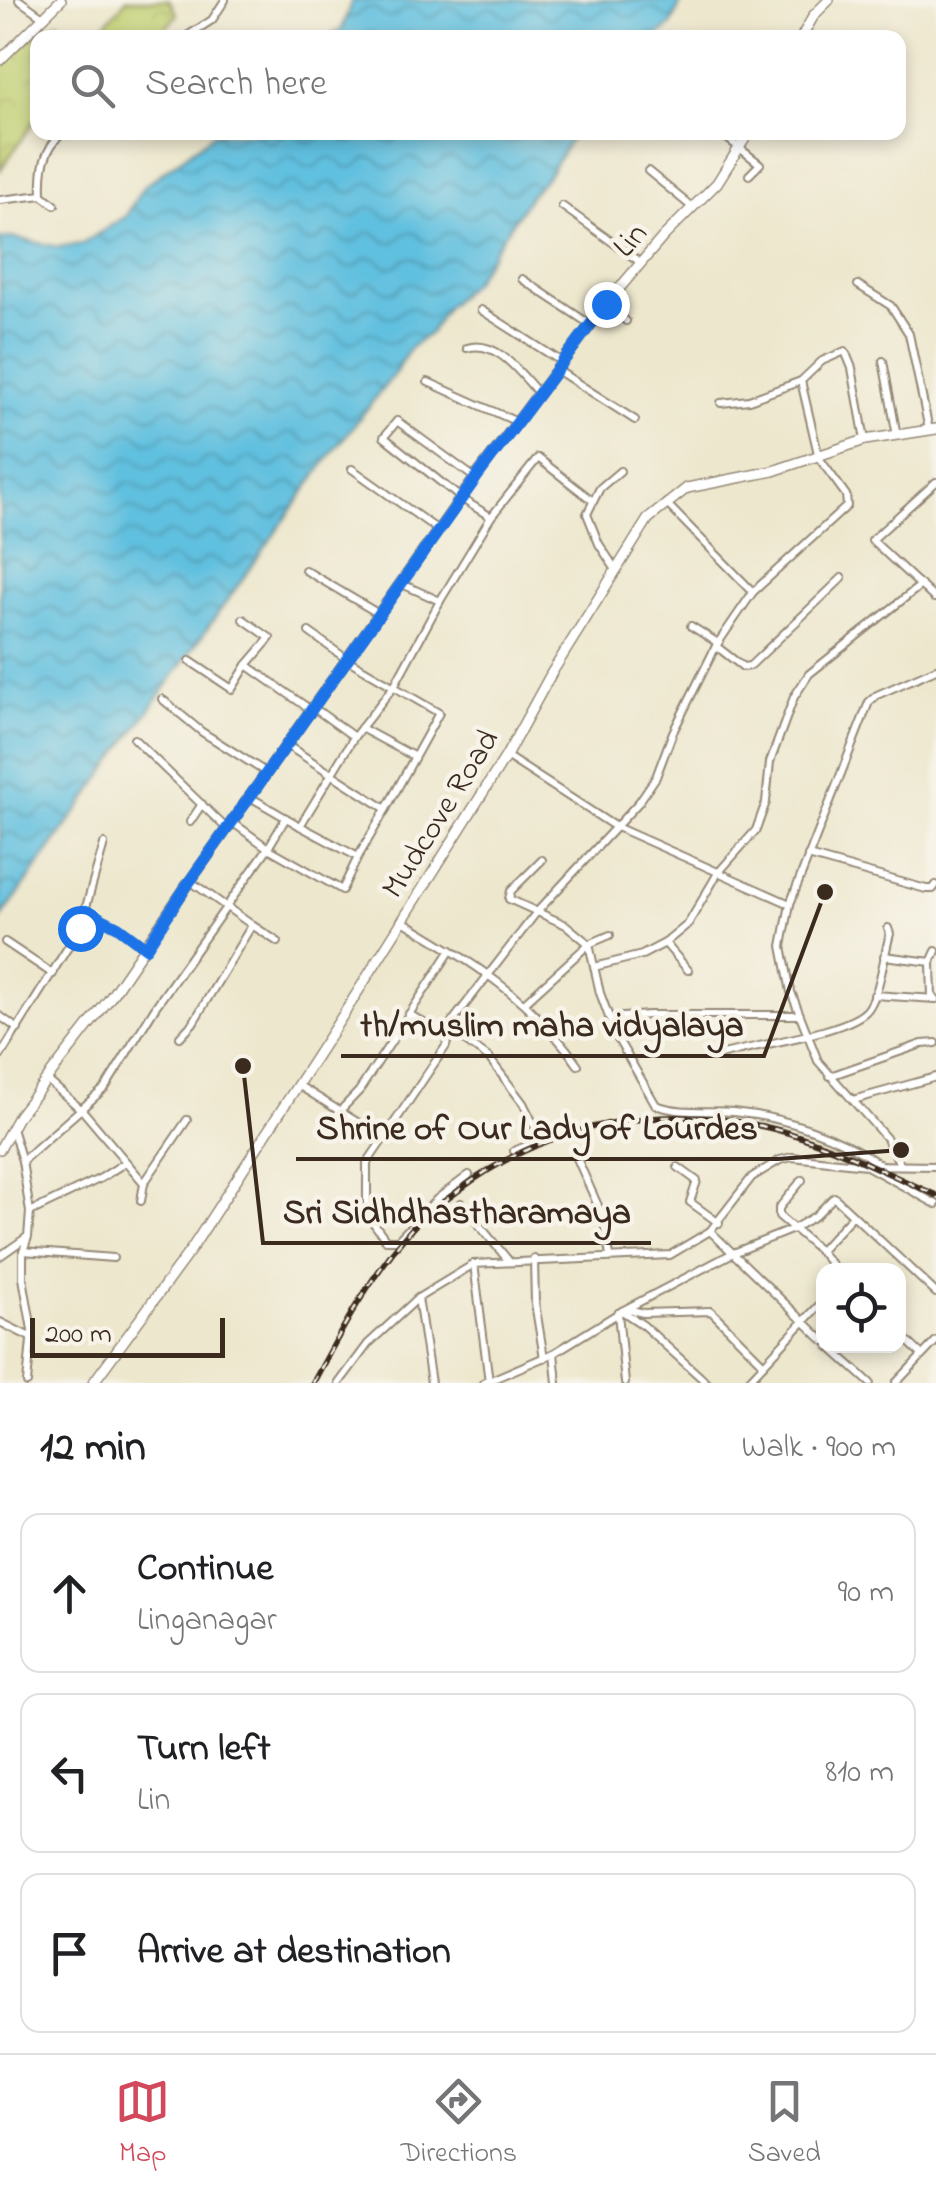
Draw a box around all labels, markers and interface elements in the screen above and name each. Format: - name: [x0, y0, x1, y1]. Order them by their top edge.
- search box: [30, 30, 906, 140]
- text: Search here: [145, 57, 327, 113]
- icon: search: [65, 58, 120, 113]
- street label: Lin: [603, 213, 660, 269]
- route end: [584, 282, 630, 328]
- street label: Mudcove Road: [371, 721, 513, 909]
- route start: [58, 906, 104, 952]
- callout: th/muslim maha vidyalaya: [341, 991, 764, 1056]
- text: th/muslim maha vidyalaya: [359, 1002, 744, 1054]
- callout: Shrine of Our Lady of Lourdes: [296, 1094, 778, 1159]
- text: Shrine of Our Lady of Lourdes: [316, 1105, 758, 1157]
- callout: Sri Sidhdhastharamaya: [263, 1178, 651, 1243]
- text: Sri Sidhdhastharamaya: [283, 1189, 631, 1241]
- map controls: [816, 1263, 906, 1353]
- button: locate: [816, 1263, 906, 1353]
- scale bar: [30, 1313, 225, 1358]
- text: 200 m: [45, 1315, 112, 1356]
- text: 12 min: [40, 1418, 146, 1479]
- text: Walk · 900 m: [742, 1425, 896, 1472]
- text: Continue: [137, 1542, 273, 1598]
- icon: ahead: [42, 1566, 97, 1621]
- text: 90 m: [838, 1570, 894, 1617]
- text: Linganagar: [137, 1598, 277, 1645]
- text: Turn left: [137, 1722, 270, 1778]
- icon: left: [42, 1746, 97, 1801]
- text: 810 m: [825, 1750, 894, 1797]
- text: Lin: [137, 1778, 170, 1825]
- text: Arrive at destination: [137, 1925, 451, 1981]
- icon: arrive: [42, 1926, 97, 1981]
- tab: Map: [115, 2074, 170, 2175]
- tab: Directions: [401, 2074, 517, 2175]
- tab: Saved: [748, 2074, 821, 2175]

